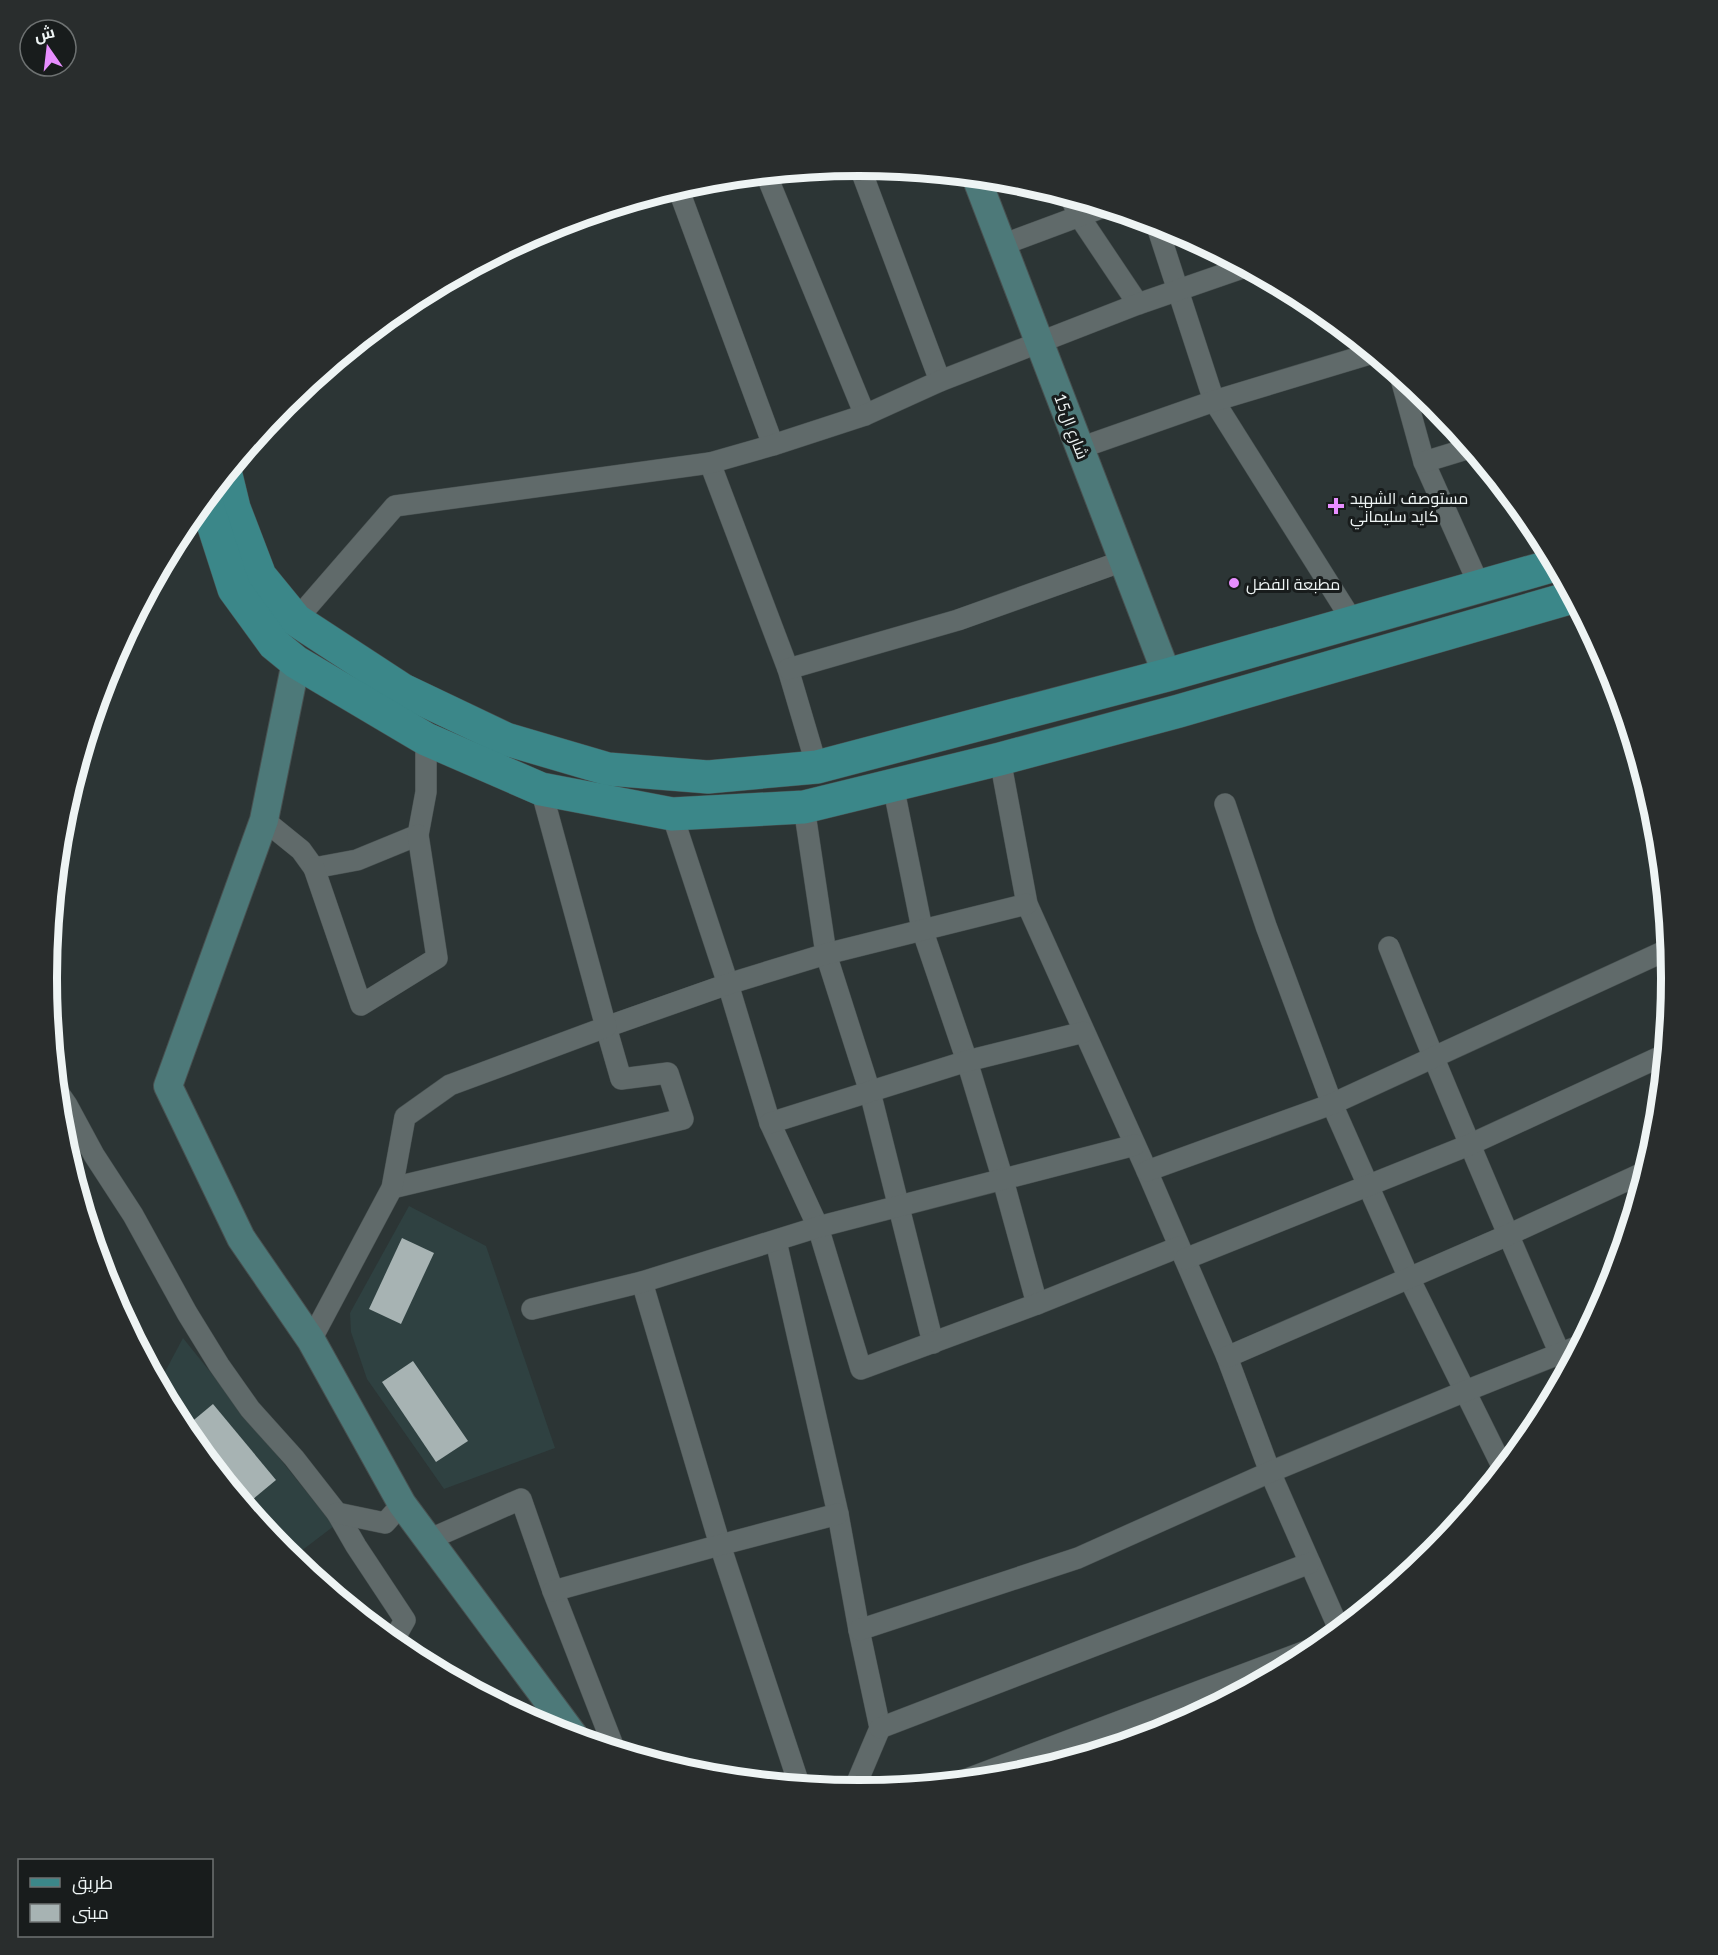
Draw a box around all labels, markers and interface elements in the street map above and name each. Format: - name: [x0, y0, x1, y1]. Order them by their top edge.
- north arrow: [18, 18, 78, 78]
- text: ش: [32, 21, 57, 46]
- street label: شارع ال15: [1048, 391, 1093, 463]
- place label: مستوصف الشهيد كايد سليماني: [1350, 488, 1468, 530]
- marker: مستوصف الشهيد كايد سليماني: [1327, 497, 1345, 515]
- place label: مطبعة الفضل: [1246, 574, 1340, 595]
- marker: مطبعة الفضل: [1227, 576, 1241, 590]
- legend: [18, 1859, 213, 1937]
- text: طريق: [72, 1871, 113, 1895]
- text: مبنى: [72, 1901, 109, 1924]

